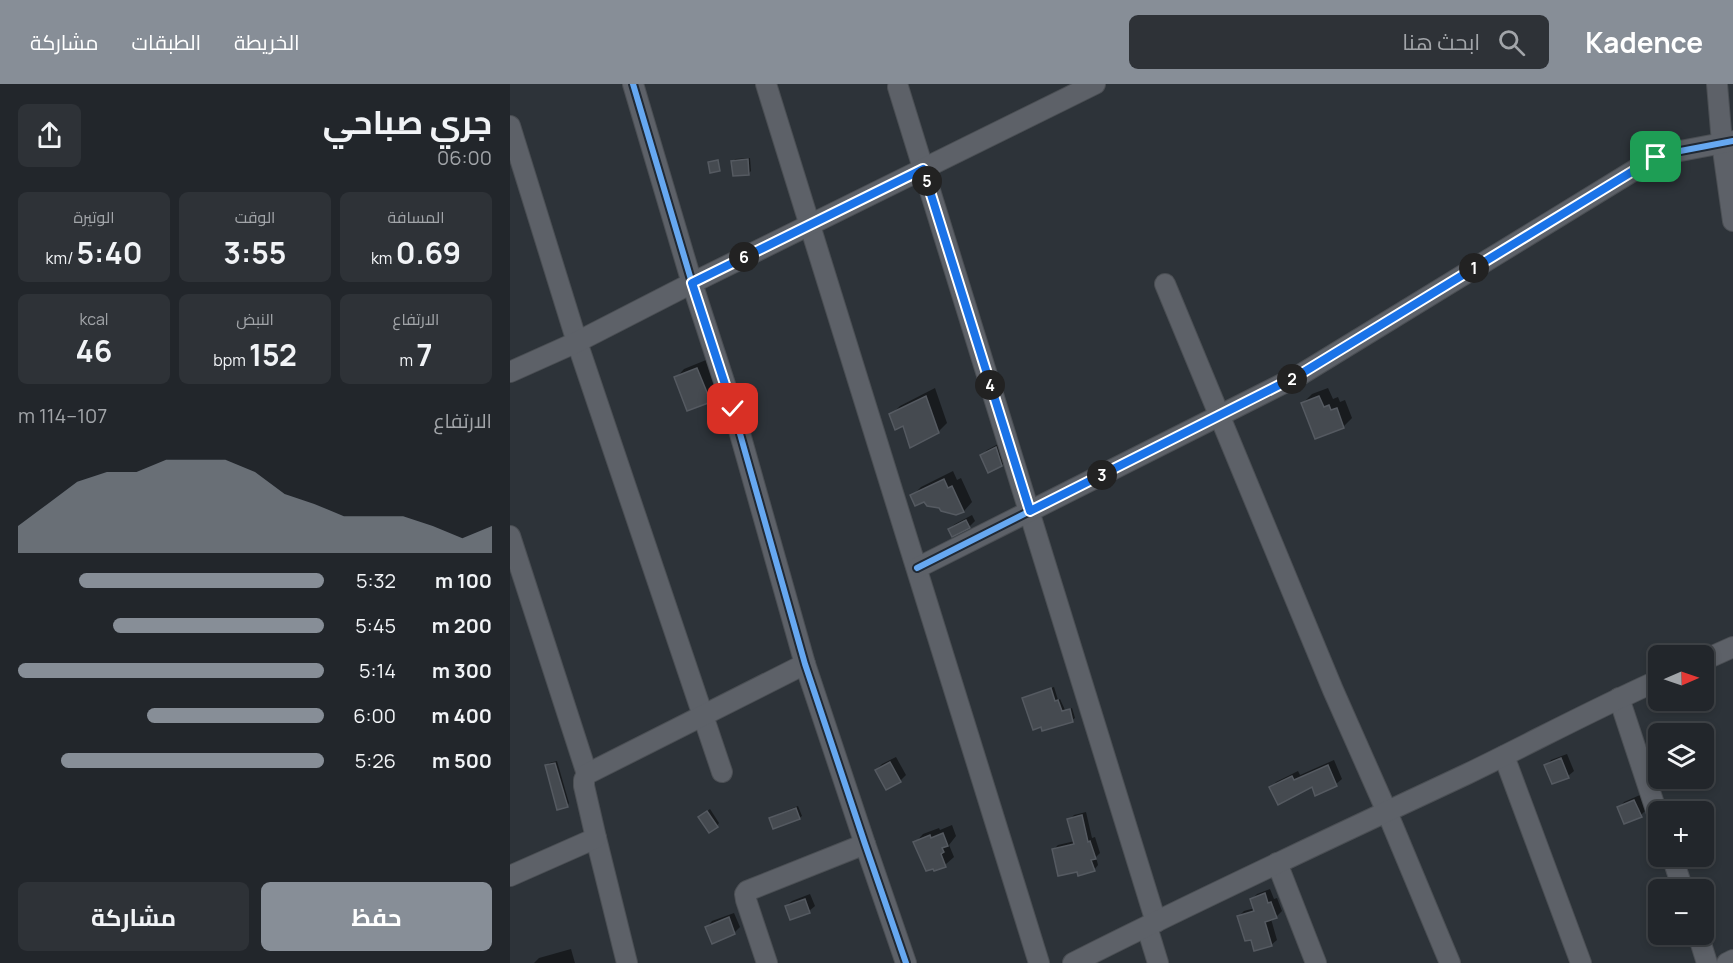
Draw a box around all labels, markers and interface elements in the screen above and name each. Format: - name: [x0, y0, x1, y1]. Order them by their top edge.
- search box: [1129, 15, 1549, 69]
- text: Kadence: [1585, 23, 1703, 61]
- icon: search: [1495, 26, 1528, 59]
- text: ابحث هنا: [1402, 27, 1480, 57]
- text: مشاركة: [30, 28, 99, 56]
- text: الطبقات: [132, 28, 201, 56]
- text: الخريطة: [234, 28, 300, 56]
- text: جري صباحي: [323, 99, 492, 144]
- button: share: [18, 104, 81, 167]
- pin: [1630, 131, 1681, 182]
- icon: arrive: [1639, 140, 1672, 173]
- text: 06:00: [437, 144, 492, 171]
- pin: 5: [912, 166, 942, 196]
- text: 5: [922, 170, 932, 192]
- text: الوتيرة: [73, 206, 115, 228]
- text: الوقت: [235, 206, 275, 228]
- text: المسافة: [388, 206, 444, 228]
- text: 5:40: [77, 232, 142, 273]
- text: 3:55: [224, 232, 286, 273]
- text: 0.69: [396, 232, 461, 273]
- pin: 6: [729, 242, 759, 272]
- text: 6: [739, 246, 749, 268]
- text: /km: [46, 247, 77, 269]
- text: km: [371, 247, 396, 269]
- pin: 1: [1459, 253, 1489, 283]
- text: 1: [1470, 257, 1478, 279]
- text: kcal: [79, 308, 109, 330]
- text: النبض: [236, 308, 274, 330]
- text: الارتفاع: [393, 308, 439, 330]
- text: 46: [76, 330, 112, 371]
- text: 152: [249, 334, 297, 375]
- text: 7: [416, 334, 432, 375]
- text: bpm: [213, 349, 249, 371]
- text: m: [400, 349, 416, 371]
- pin: 2: [1277, 364, 1307, 394]
- text: 2: [1287, 368, 1297, 390]
- pin: 4: [975, 370, 1005, 400]
- text: 4: [985, 374, 995, 396]
- pin: [707, 383, 758, 434]
- icon: check: [716, 392, 749, 425]
- text: 107–114 m: [18, 402, 107, 429]
- text: الارتفاع: [433, 407, 492, 434]
- pin: 3: [1087, 460, 1117, 490]
- text: 3: [1097, 464, 1107, 486]
- text: 5:32: [356, 567, 396, 594]
- text: 100 m: [435, 567, 492, 594]
- text: 5:45: [355, 612, 396, 639]
- text: 200 m: [432, 612, 492, 639]
- north arrow: [1648, 645, 1714, 711]
- map controls: [1648, 645, 1714, 945]
- text: 5:14: [359, 657, 396, 684]
- text: 300 m: [432, 657, 492, 684]
- text: 6:00: [353, 702, 396, 729]
- text: 400 m: [432, 702, 492, 729]
- button: layers: [1648, 723, 1714, 789]
- text: 5:26: [355, 747, 396, 774]
- text: 500 m: [432, 747, 492, 774]
- button: +: [1648, 801, 1714, 867]
- button: −: [1648, 879, 1714, 945]
- button: مشاركة: [18, 882, 249, 951]
- button: حفظ: [261, 882, 492, 951]

